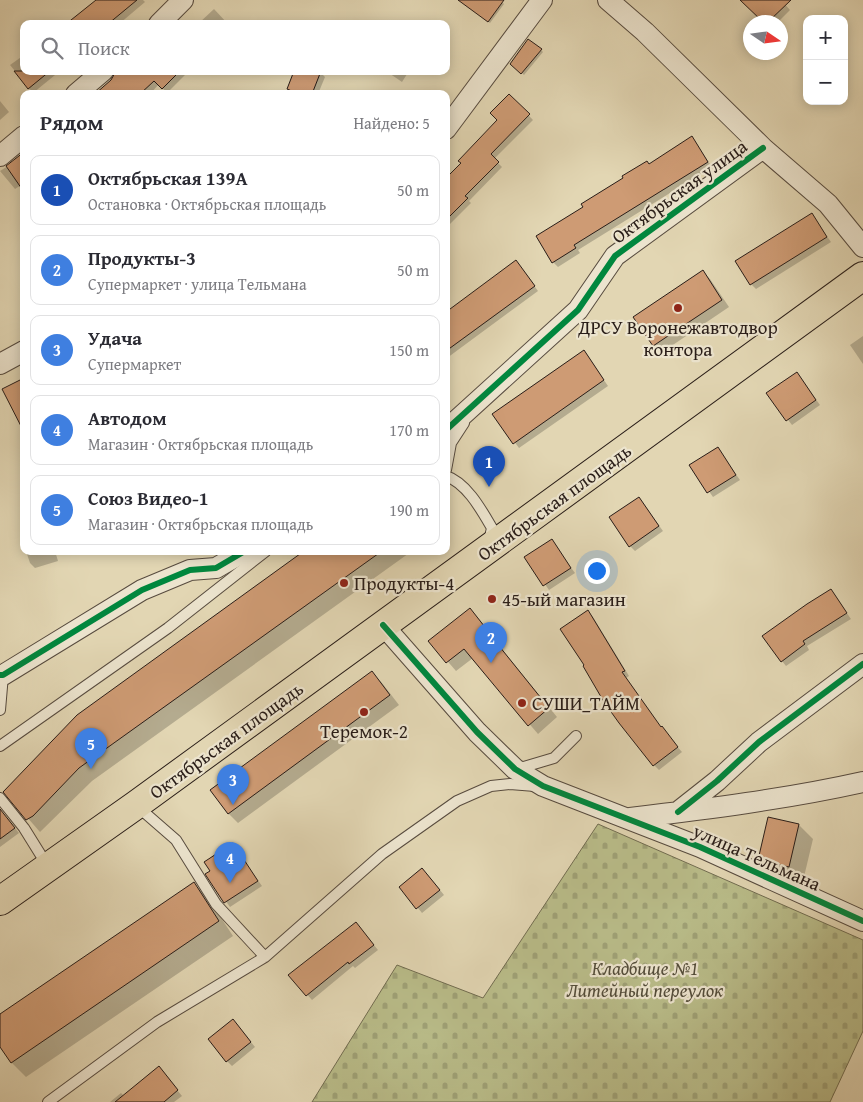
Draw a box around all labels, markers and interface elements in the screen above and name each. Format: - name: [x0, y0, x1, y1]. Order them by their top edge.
- north arrow: [743, 15, 788, 60]
- map controls: [803, 15, 848, 105]
- button: +: [803, 15, 848, 60]
- search box: [20, 20, 450, 75]
- icon: search: [38, 34, 66, 62]
- text: Поиск: [78, 34, 130, 62]
- button: −: [803, 60, 848, 105]
- text: Рядом: [40, 107, 103, 138]
- text: Найдено: 5: [353, 111, 430, 135]
- street label: Октябрьская улица: [605, 132, 753, 250]
- text: Октябрьская 139А: [88, 164, 248, 192]
- text: 1: [53, 178, 61, 202]
- text: 50 m: [397, 178, 429, 202]
- text: Остановка · Октябрьская площадь: [88, 192, 326, 216]
- text: Продукты-3: [88, 244, 196, 272]
- text: 2: [53, 258, 61, 282]
- text: 50 m: [397, 258, 429, 282]
- text: Супермаркет · улица Тельмана: [88, 272, 307, 296]
- marker: ДРСУ Воронежавтодвор контора: [672, 302, 684, 314]
- place label: ДРСУ Воронежавтодвор контора: [577, 313, 778, 363]
- text: Удача: [88, 324, 142, 352]
- text: 3: [53, 338, 61, 362]
- text: 150 m: [389, 338, 429, 362]
- text: Супермаркет: [88, 352, 181, 376]
- text: Автодом: [88, 404, 166, 432]
- text: 4: [53, 418, 61, 442]
- text: 170 m: [389, 418, 429, 442]
- text: Магазин · Октябрьская площадь: [88, 432, 313, 456]
- street label: Октябрьская площадь: [471, 436, 637, 567]
- pin: 1: [473, 446, 505, 487]
- text: Союз Видео-1: [88, 484, 209, 512]
- text: 5: [53, 498, 61, 522]
- text: 190 m: [389, 498, 429, 522]
- text: Магазин · Октябрьская площадь: [88, 512, 313, 536]
- your location: [584, 558, 610, 584]
- place label: Продукты-4: [354, 569, 454, 597]
- marker: Продукты-4: [338, 577, 350, 589]
- place label: 45-ый магазин: [502, 585, 626, 613]
- marker: 45-ый магазин: [486, 593, 498, 605]
- pin: 2: [475, 622, 507, 663]
- street label: Октябрьская площадь: [143, 674, 309, 805]
- place label: СУШИ_ТАЙМ: [532, 689, 640, 717]
- marker: СУШИ_ТАЙМ: [516, 697, 528, 709]
- marker: Теремок-2: [358, 706, 370, 718]
- place label: Теремок-2: [320, 717, 408, 745]
- pin: 5: [75, 728, 107, 769]
- pin: 3: [217, 764, 249, 805]
- street label: улица Тельмана: [688, 816, 825, 898]
- pin: 4: [214, 842, 246, 883]
- park label: Кладбище №1 Литейный переулок: [566, 954, 724, 1004]

